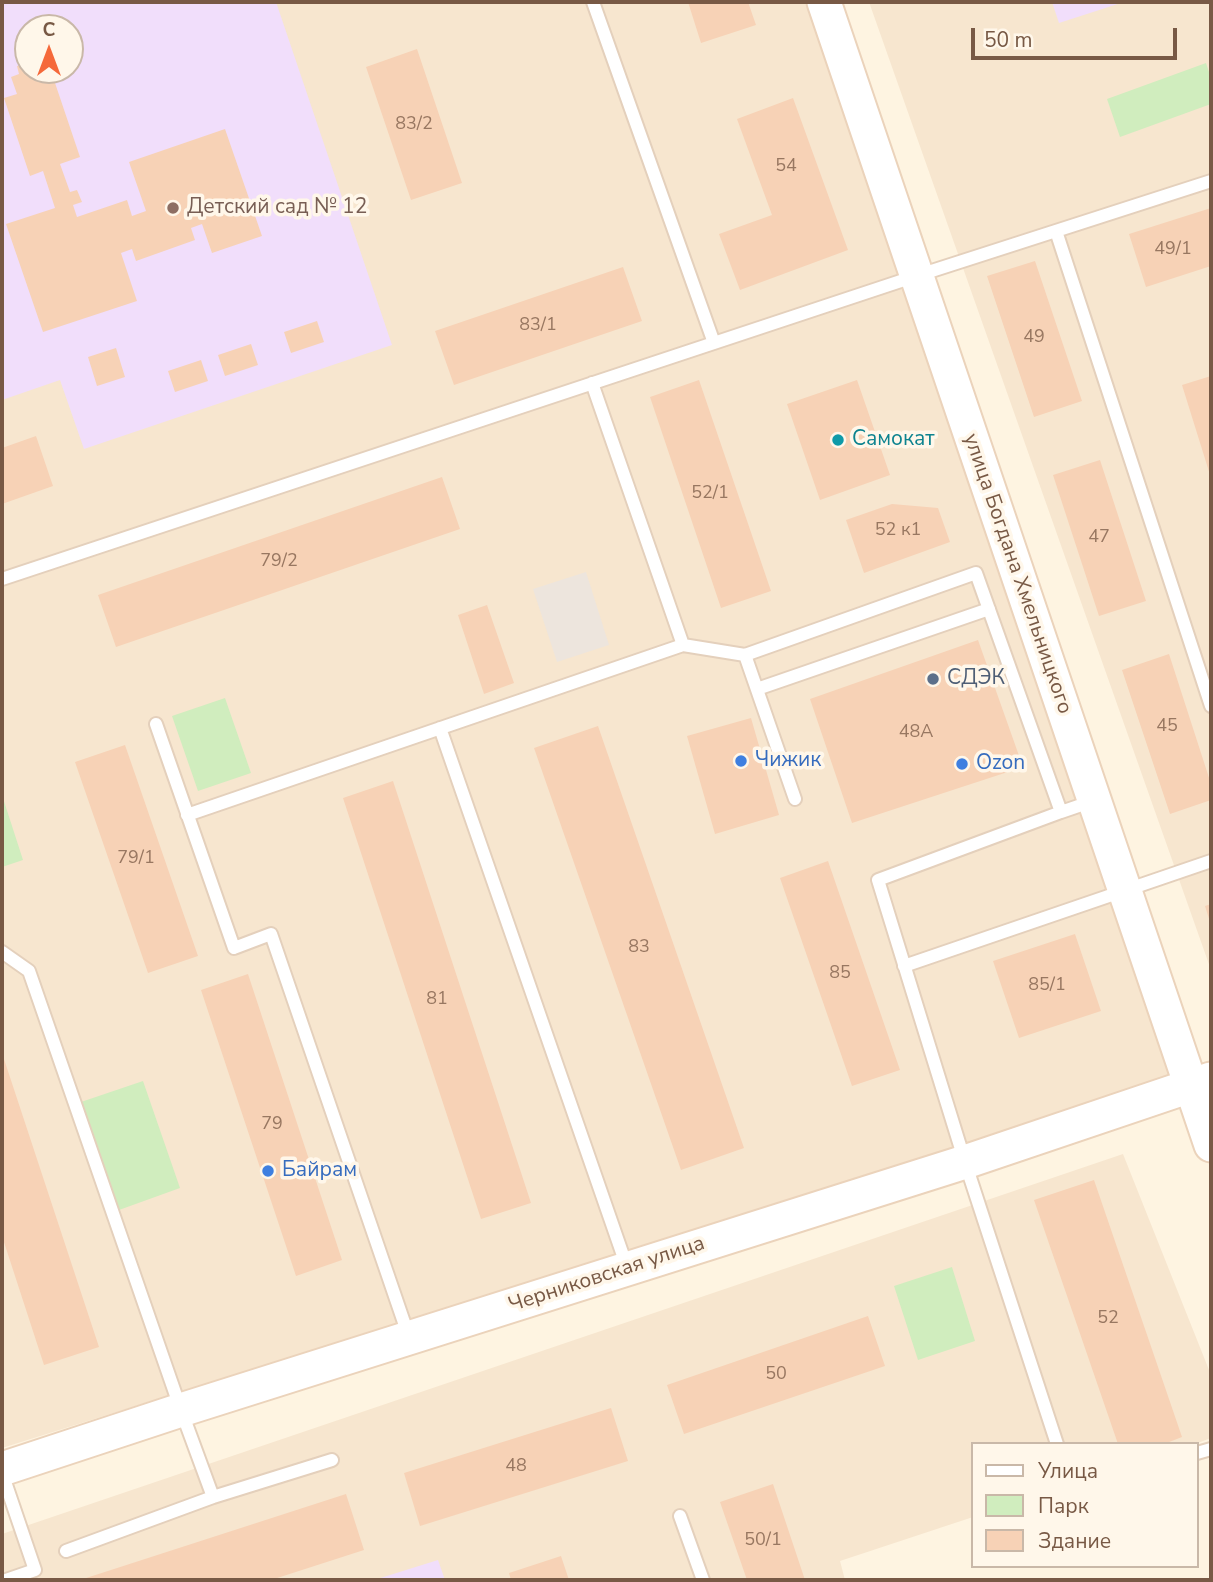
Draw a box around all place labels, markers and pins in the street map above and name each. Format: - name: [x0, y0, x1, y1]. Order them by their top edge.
- place label: Детский сад № 12: [187, 195, 367, 221]
- marker: Детский сад № 12: [165, 200, 181, 216]
- place label: Самокат: [852, 427, 935, 453]
- marker: Самокат: [830, 432, 846, 448]
- place label: СДЭК: [947, 666, 1005, 692]
- marker: СДЭК: [925, 671, 941, 687]
- place label: Чижик: [755, 748, 821, 774]
- place label: Ozon: [976, 751, 1025, 777]
- marker: Чижик: [733, 753, 749, 769]
- marker: Ozon: [954, 756, 970, 772]
- place label: Байрам: [282, 1158, 357, 1184]
- marker: Байрам: [260, 1163, 276, 1179]

